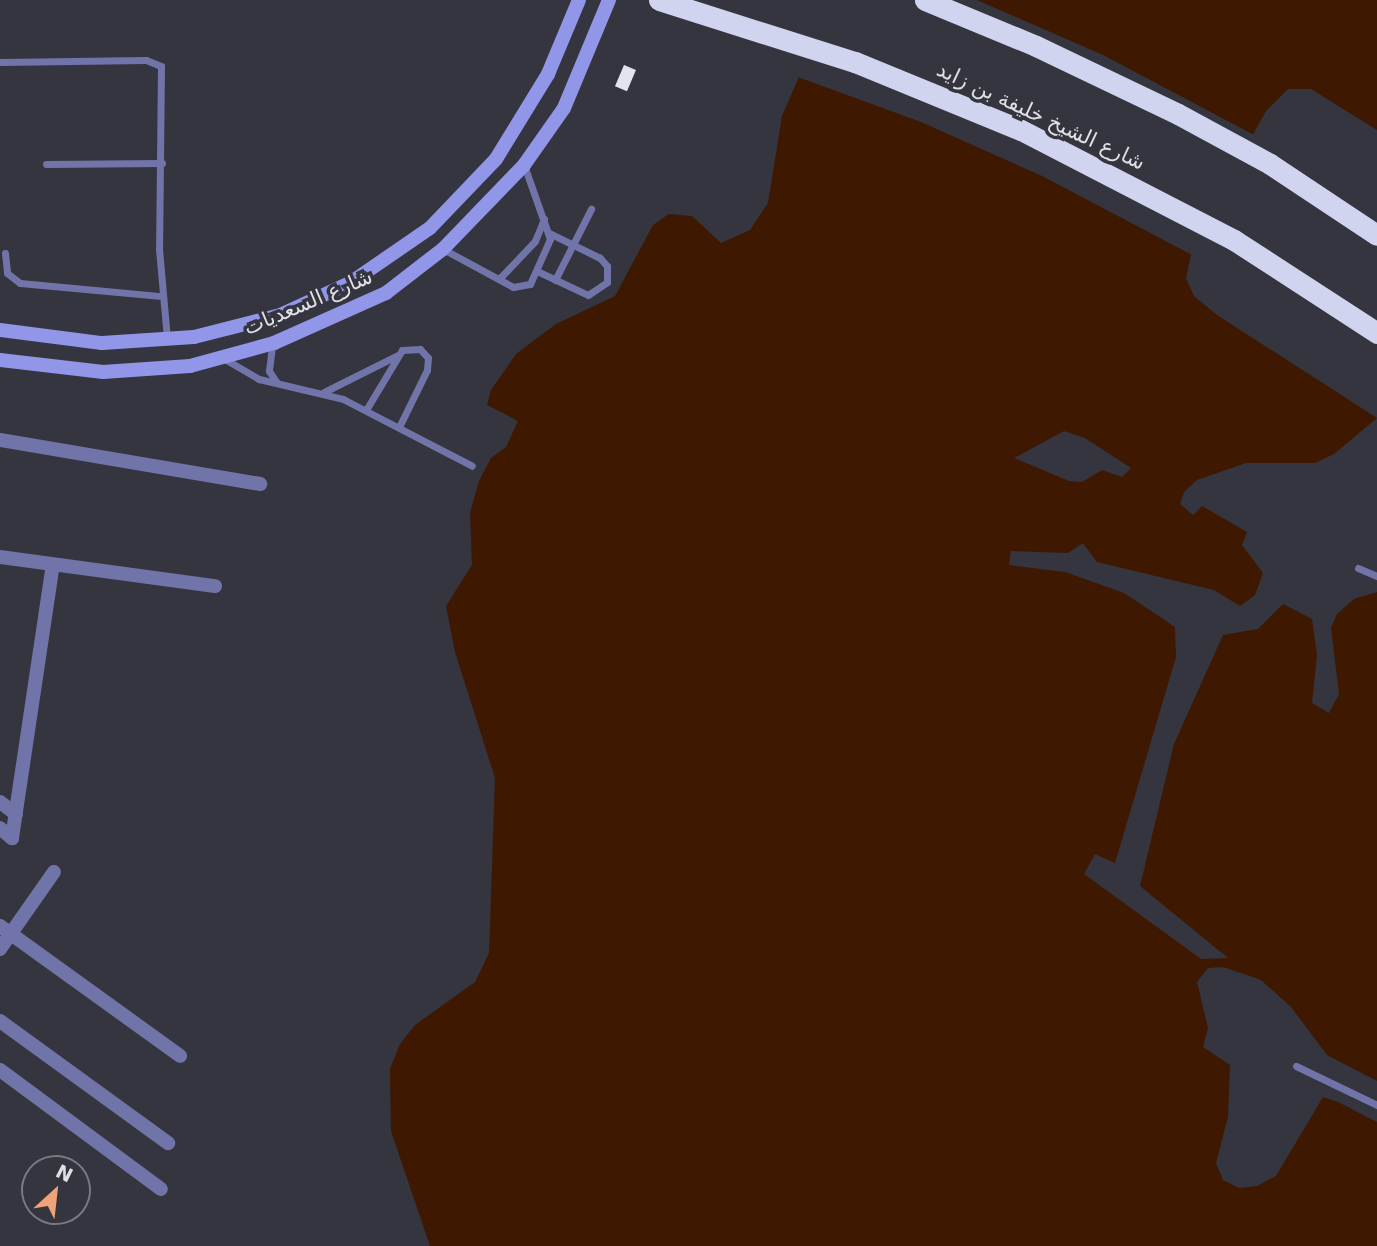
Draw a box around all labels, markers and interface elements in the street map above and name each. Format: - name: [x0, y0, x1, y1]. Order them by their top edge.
- street label: شارع الشيخ خليفة بن زايد: [933, 57, 1149, 175]
- street label: شارع السعديات: [240, 264, 376, 340]
- north arrow: [21, 1155, 91, 1225]
- text: N: [53, 1160, 77, 1186]

